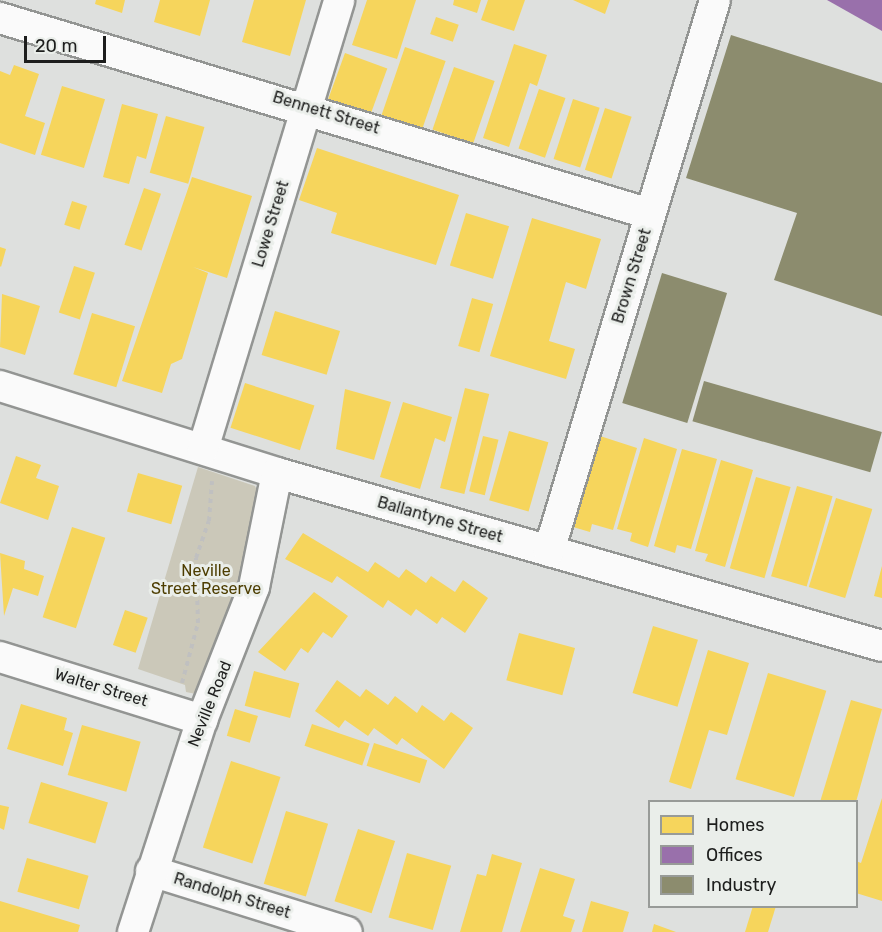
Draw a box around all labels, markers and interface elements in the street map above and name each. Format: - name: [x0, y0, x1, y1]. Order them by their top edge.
- scale bar: [27, 24, 110, 62]
- text: 20 m: [35, 35, 77, 57]
- street label: Bennett Street: [270, 88, 382, 138]
- street label: Lowe Street: [249, 178, 293, 270]
- street label: Brown Street: [608, 226, 656, 326]
- street label: Ballantyne Street: [375, 493, 505, 547]
- park label: Neville Street Reserve: [151, 561, 261, 599]
- street label: Neville Road: [184, 658, 236, 750]
- street label: Walter Street: [52, 665, 150, 711]
- legend: [648, 800, 858, 908]
- text: Homes: [706, 814, 764, 836]
- text: Offices: [706, 844, 763, 866]
- street label: Randolph Street: [171, 869, 293, 923]
- text: Industry: [706, 874, 776, 896]

